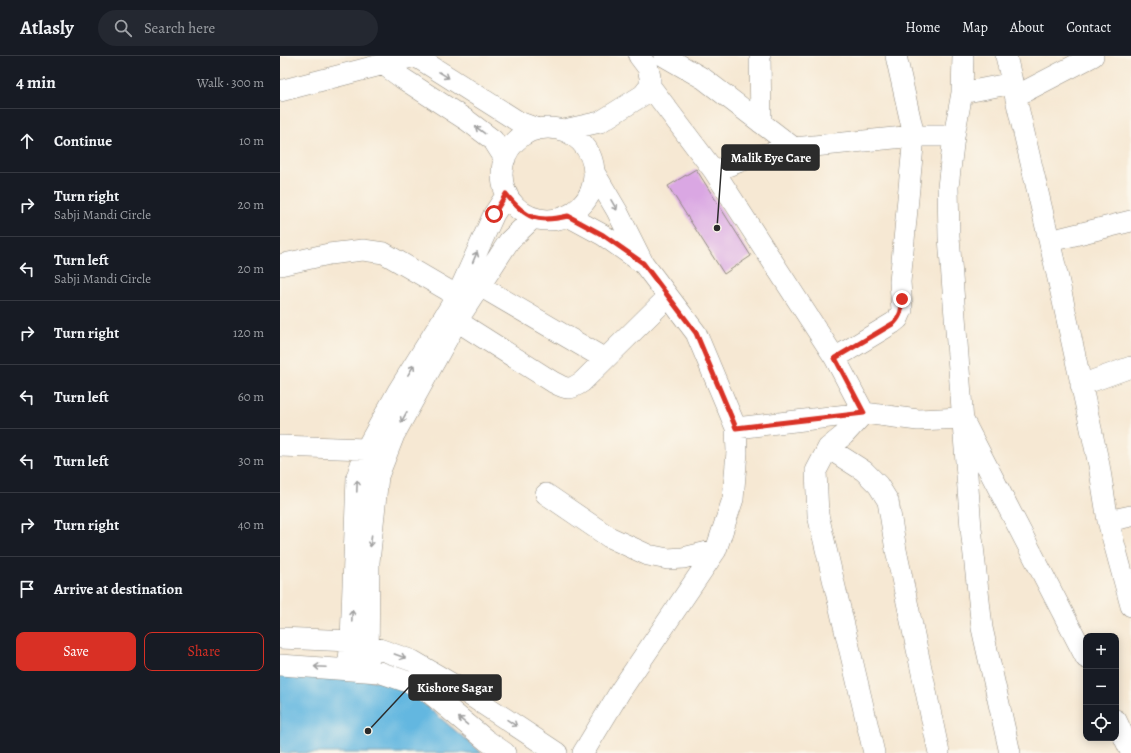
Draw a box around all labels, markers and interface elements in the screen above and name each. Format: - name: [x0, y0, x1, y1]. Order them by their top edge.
- search box: [98, 10, 378, 46]
- text: Atlasly: [20, 15, 74, 41]
- icon: search: [112, 17, 134, 39]
- text: Search here: [144, 18, 215, 38]
- text: Home: [905, 18, 940, 37]
- text: Map: [962, 18, 988, 37]
- text: About: [1010, 18, 1044, 37]
- text: Contact: [1066, 18, 1111, 37]
- text: 4 min: [16, 71, 56, 94]
- one-way arrow: [438, 71, 449, 79]
- text: Walk · 300 m: [197, 74, 264, 91]
- one-way arrow: [474, 126, 485, 134]
- icon: ahead: [16, 130, 38, 152]
- text: Continue: [54, 131, 112, 151]
- text: 10 m: [239, 132, 264, 149]
- callout: Malik Eye Care: [722, 145, 819, 170]
- text: Malik Eye Care: [731, 149, 811, 166]
- text: Turn right: [54, 186, 119, 206]
- icon: right: [16, 194, 38, 216]
- text: 20 m: [238, 196, 264, 213]
- one-way arrow: [610, 199, 618, 211]
- route start: [485, 205, 503, 223]
- text: Sabji Mandi Circle: [54, 206, 151, 223]
- text: Turn left: [54, 250, 109, 270]
- one-way arrow: [472, 251, 479, 263]
- icon: left: [16, 258, 38, 280]
- text: 20 m: [238, 260, 264, 277]
- text: Sabji Mandi Circle: [54, 270, 151, 287]
- route end: [893, 290, 911, 308]
- icon: right: [16, 322, 38, 344]
- text: Turn right: [54, 323, 119, 343]
- text: 120 m: [233, 324, 264, 341]
- one-way arrow: [407, 364, 415, 375]
- icon: left: [16, 386, 38, 408]
- text: Turn left: [54, 387, 109, 407]
- text: 60 m: [238, 388, 264, 405]
- one-way arrow: [400, 411, 407, 423]
- icon: left: [16, 450, 38, 472]
- text: Turn left: [54, 451, 109, 471]
- text: 30 m: [238, 452, 264, 469]
- one-way arrow: [353, 480, 360, 493]
- icon: right: [16, 514, 38, 536]
- text: Turn right: [54, 515, 119, 535]
- text: 40 m: [238, 516, 264, 533]
- one-way arrow: [367, 534, 375, 547]
- icon: arrive: [16, 578, 38, 600]
- text: Arrive at destination: [54, 579, 183, 599]
- one-way arrow: [348, 610, 355, 623]
- button: Save: [16, 632, 136, 671]
- button: Share: [144, 632, 264, 671]
- map controls: [1083, 633, 1119, 741]
- button: +: [1083, 633, 1119, 669]
- one-way arrow: [394, 653, 406, 661]
- one-way arrow: [314, 664, 327, 671]
- button: −: [1083, 669, 1119, 705]
- callout: Kishore Sagar: [409, 675, 501, 700]
- text: Kishore Sagar: [417, 679, 494, 696]
- button: locate: [1083, 705, 1119, 741]
- one-way arrow: [458, 716, 468, 725]
- one-way arrow: [506, 719, 517, 727]

